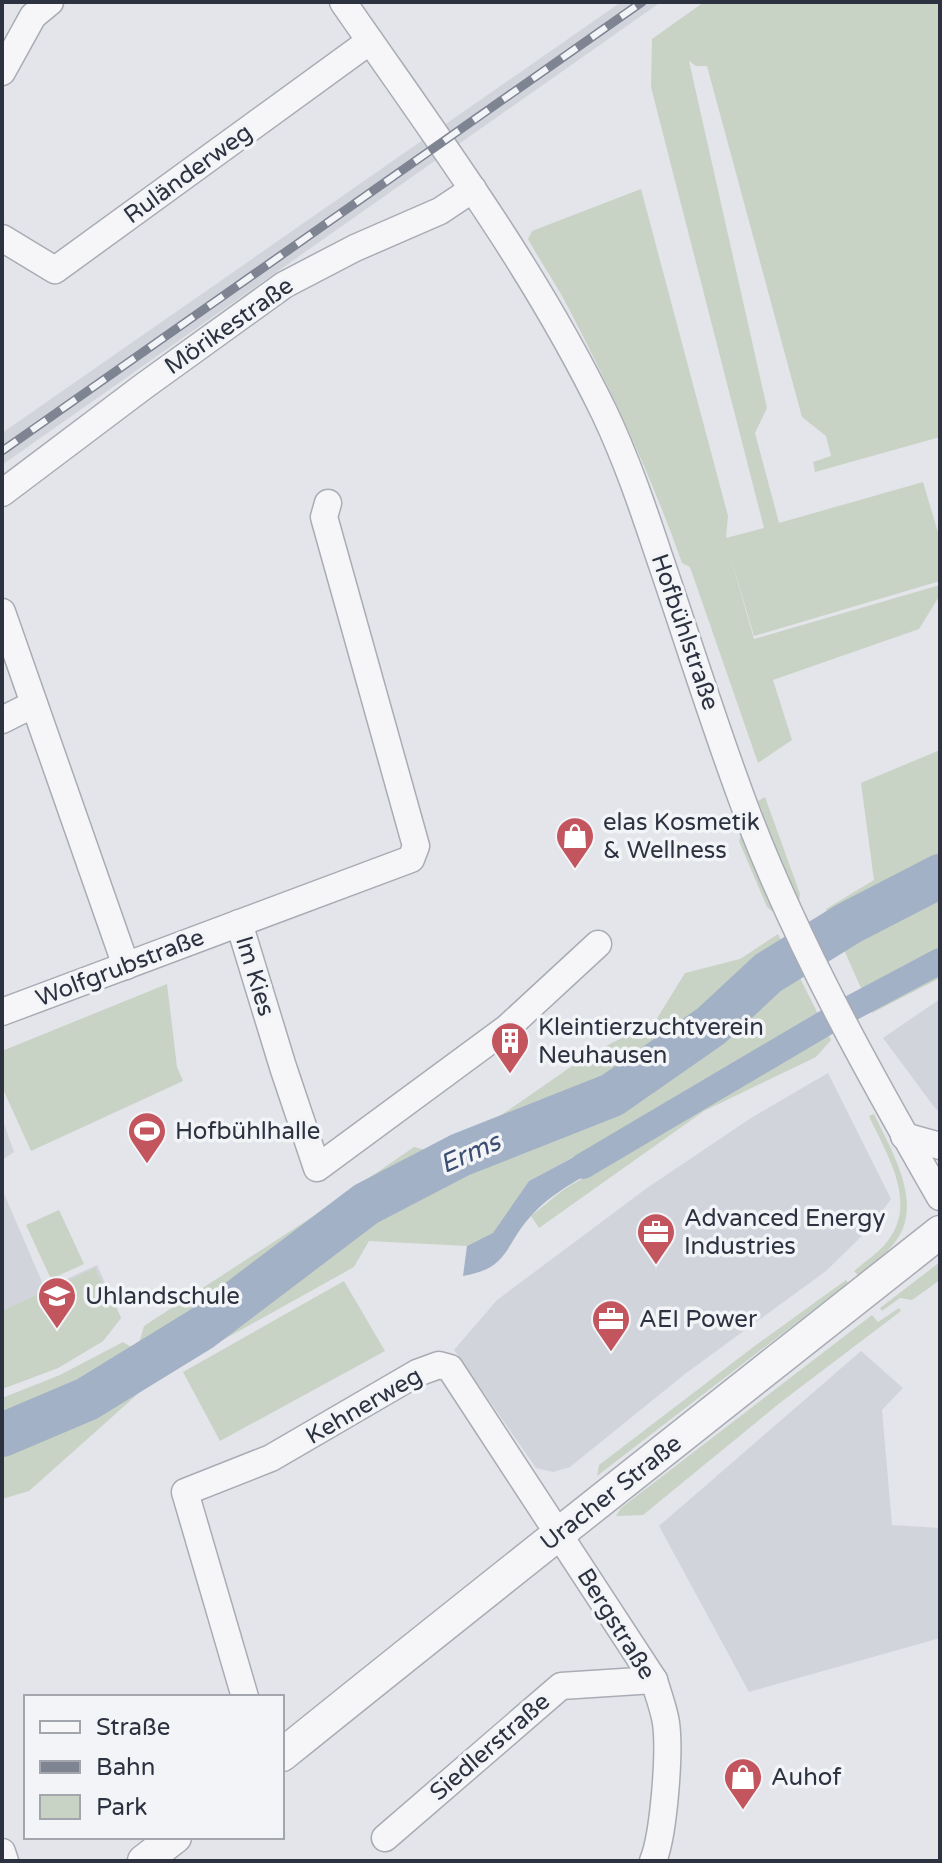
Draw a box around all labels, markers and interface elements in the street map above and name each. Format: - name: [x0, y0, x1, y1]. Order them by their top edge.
- street label: Ruländerweg: [118, 118, 258, 230]
- street label: Mörikestraße: [159, 271, 299, 381]
- street label: Hofbühlstraße: [645, 550, 725, 714]
- place label: elas Kosmetik & Wellness: [603, 808, 760, 865]
- shop icon: elas Kosmetik & Wellness: [554, 815, 596, 870]
- street label: Wolfgrubstraße: [32, 923, 208, 1013]
- street label: Im Kies: [229, 933, 281, 1019]
- place label: Kleintierzuchtverein Neuhausen: [538, 1013, 764, 1070]
- building icon: Kleintierzuchtverein Neuhausen: [489, 1020, 531, 1075]
- sports icon: Hofbühlhalle: [126, 1110, 168, 1165]
- place label: Hofbühlhalle: [175, 1117, 320, 1146]
- water label: Erms: [435, 1125, 506, 1180]
- place label: Advanced Energy Industries: [684, 1204, 885, 1261]
- office icon: Advanced Energy Industries: [635, 1211, 677, 1266]
- school or university icon: Uhlandschule: [36, 1275, 78, 1330]
- place label: Uhlandschule: [85, 1282, 240, 1311]
- office icon: AEI Power: [590, 1298, 632, 1353]
- place label: AEI Power: [639, 1305, 758, 1334]
- street label: Kehnerweg: [301, 1361, 427, 1451]
- street label: Uracher Straße: [535, 1429, 687, 1557]
- street label: Bergstraße: [570, 1563, 662, 1685]
- street label: Siedlerstraße: [424, 1687, 556, 1807]
- legend: [24, 1695, 284, 1839]
- text: Straße: [96, 1713, 170, 1742]
- text: Bahn: [96, 1753, 155, 1782]
- shop icon: Auhof: [722, 1756, 764, 1811]
- place label: Auhof: [771, 1763, 842, 1792]
- text: Park: [96, 1793, 147, 1822]

